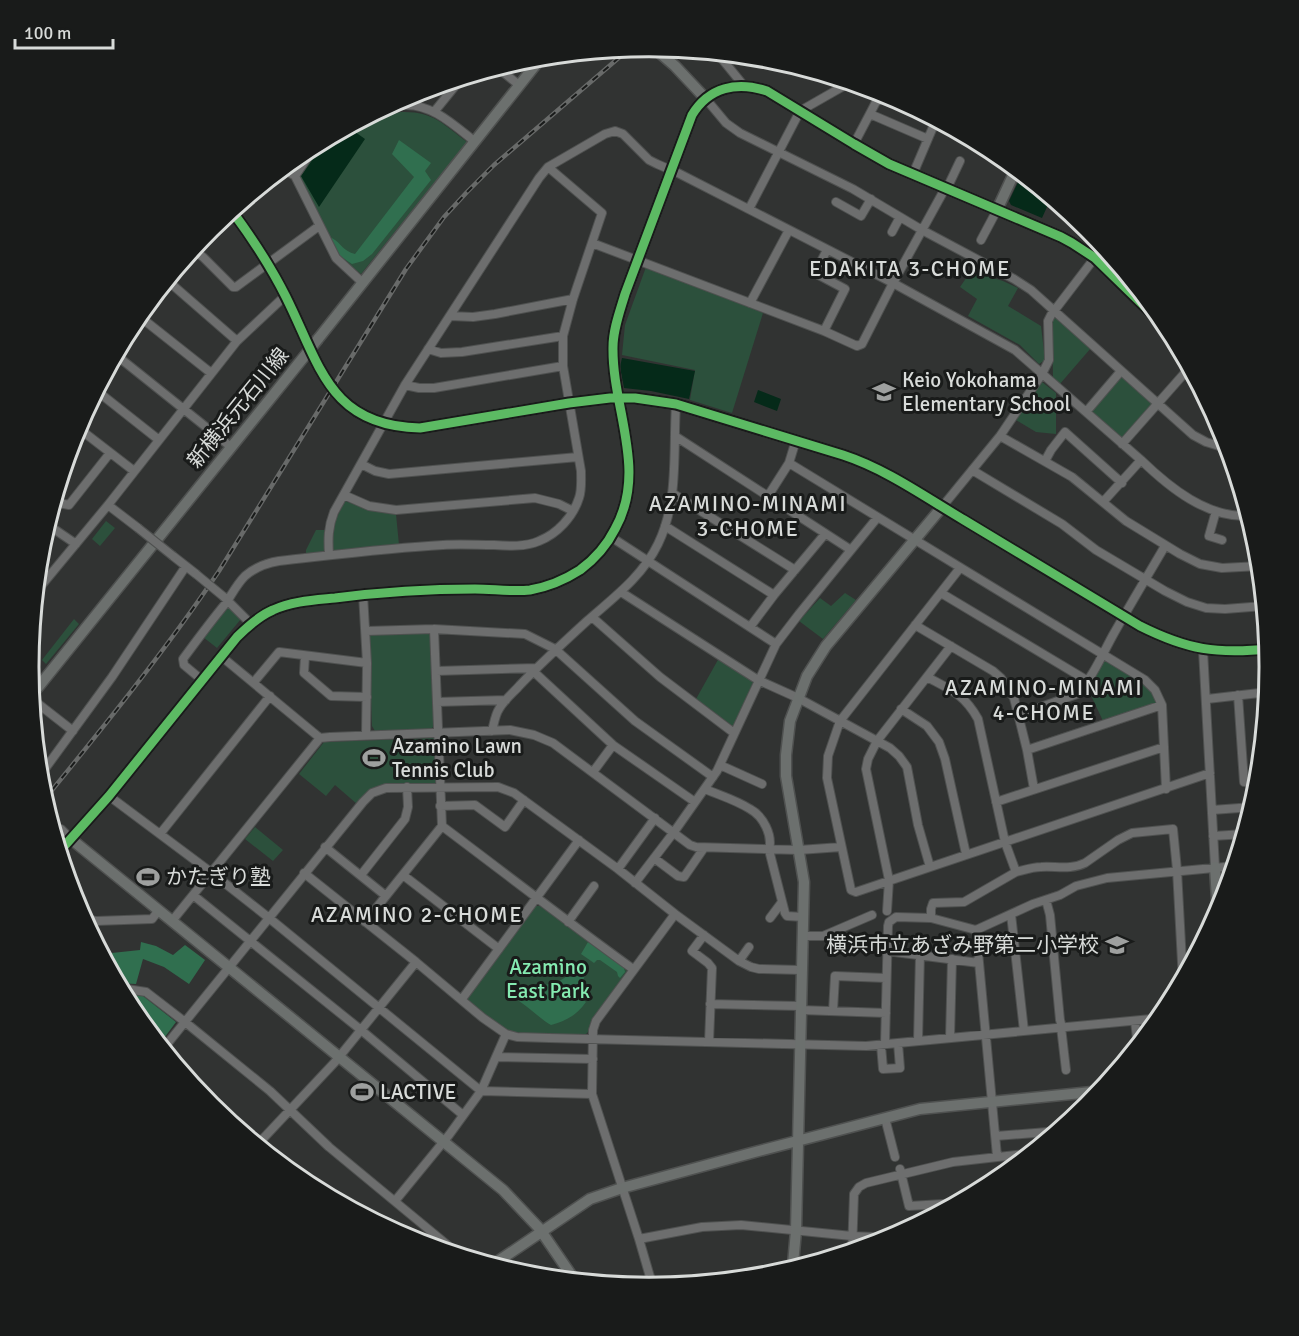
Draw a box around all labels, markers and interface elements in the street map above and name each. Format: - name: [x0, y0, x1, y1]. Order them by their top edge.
- scale bar: [15, 12, 112, 50]
- text: 100 m: [24, 22, 71, 44]
- district label: EDAKITA 3-CHOME: [809, 255, 1011, 282]
- street label: 新横浜元石川線: [182, 343, 294, 473]
- place label: Keio Yokohama Elementary School: [902, 367, 1071, 417]
- school or university icon: Keio Yokohama Elementary School: [871, 379, 897, 405]
- district label: AZAMINO-MINAMI 3-CHOME: [649, 490, 847, 542]
- district label: AZAMINO-MINAMI 4-CHOME: [945, 674, 1143, 726]
- place label: Azamino Lawn Tennis Club: [392, 733, 522, 783]
- sports icon: Azamino Lawn Tennis Club: [361, 745, 387, 771]
- sports icon: かたぎり塾: [135, 864, 161, 890]
- place label: かたぎり塾: [166, 864, 271, 890]
- district label: AZAMINO 2-CHOME: [311, 901, 523, 928]
- place label: 横浜市立あざみ野第二小学校: [826, 932, 1099, 958]
- school or university icon: 横浜市立あざみ野第二小学校: [1104, 932, 1130, 958]
- park label: Azamino East Park: [506, 954, 590, 1004]
- sports icon: LACTIVE: [349, 1079, 375, 1105]
- place label: LACTIVE: [380, 1079, 456, 1105]

